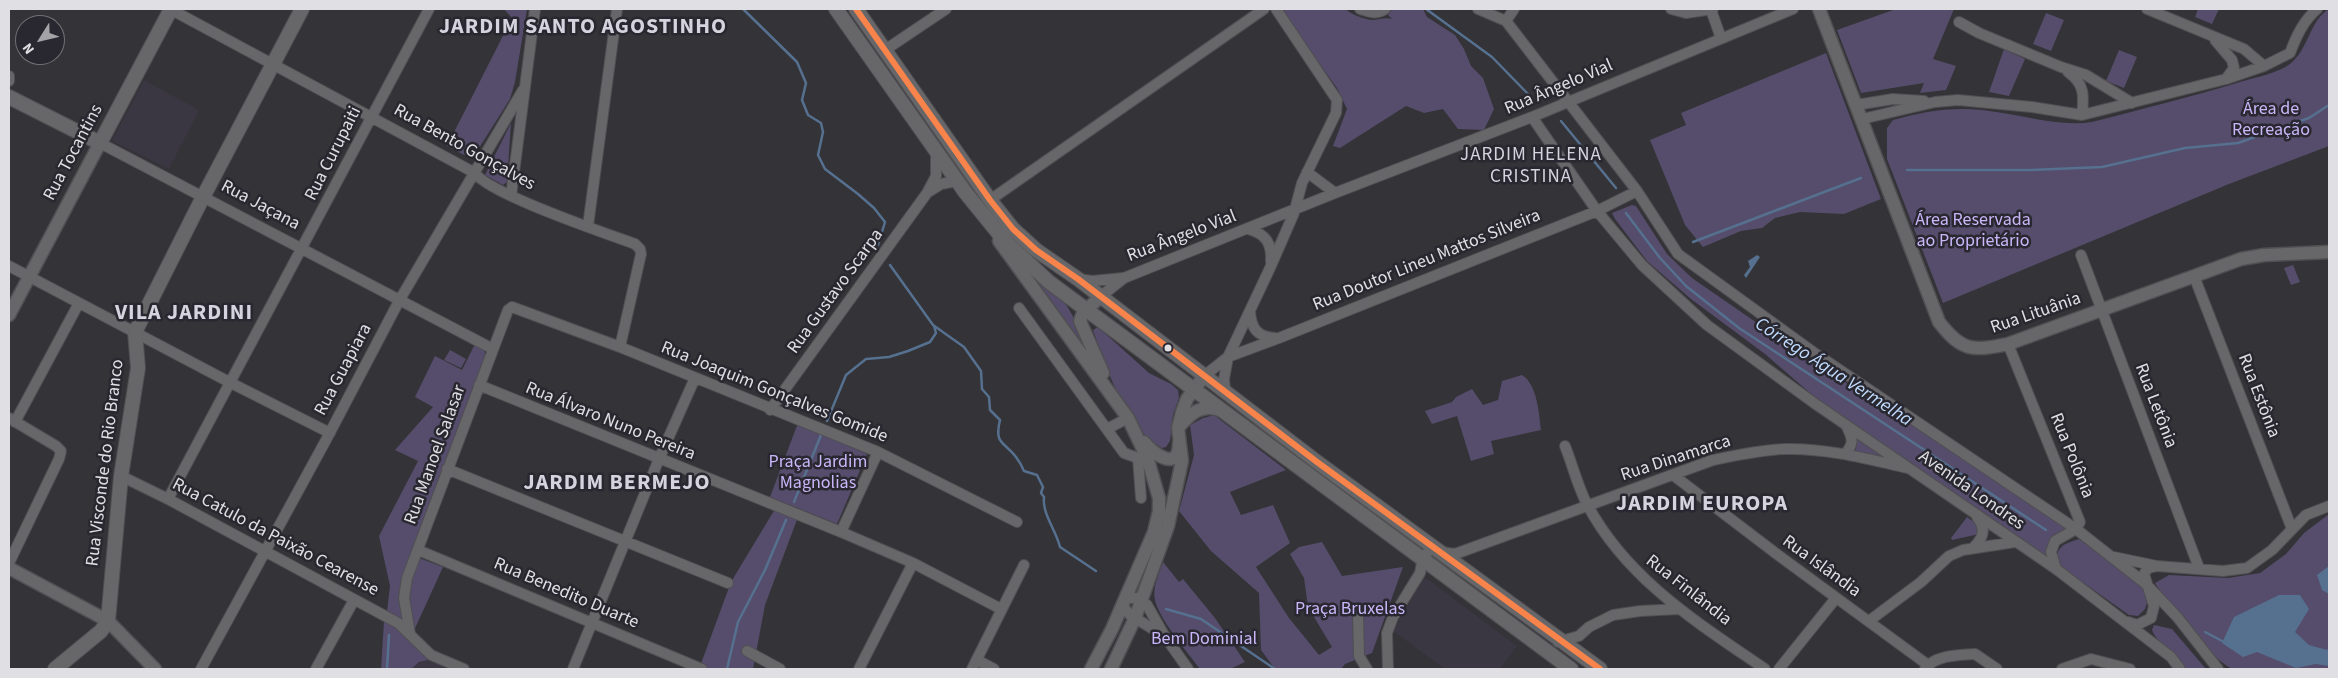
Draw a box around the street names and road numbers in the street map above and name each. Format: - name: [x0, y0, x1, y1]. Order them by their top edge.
- street label: Rua Ângelo Vial: [1502, 56, 1616, 120]
- street label: Rua Bento Gonçalves: [389, 100, 539, 196]
- street label: Rua Tocantins: [40, 101, 108, 205]
- street label: Rua Curupaiti: [301, 103, 367, 205]
- street label: Rua Jaçana: [217, 176, 303, 236]
- street label: Rua Doutor Lineu Mattos Silveira: [1310, 205, 1544, 317]
- street label: Rua Ângelo Vial: [1124, 206, 1240, 268]
- street label: Rua Gustavo Scarpa: [783, 225, 889, 359]
- street label: Rua Lituânia: [1988, 288, 2084, 340]
- street label: Rua Guapiara: [311, 320, 377, 420]
- street label: Rua Joaquim Gonçalves Gomide: [657, 338, 891, 448]
- street label: Rua Estônia: [2232, 351, 2284, 441]
- street label: Rua Visconde do Rio Branco: [83, 358, 129, 568]
- street label: Rua Letônia: [2129, 361, 2181, 451]
- street label: Rua Álvaro Nuno Pereira: [522, 378, 698, 466]
- street label: Rua Manoel Salasar: [401, 382, 471, 528]
- street label: Rua Polônia: [2044, 410, 2098, 502]
- street label: Rua Dinamarca: [1618, 431, 1734, 487]
- street label: Avenida Londres: [1914, 446, 2028, 536]
- street label: Rua Catulo da Paixão Cearense: [168, 474, 382, 602]
- street label: Rua Islândia: [1777, 531, 1865, 603]
- street label: Rua Finlândia: [1641, 551, 1735, 631]
- street label: Rua Benedito Duarte: [490, 554, 642, 634]

